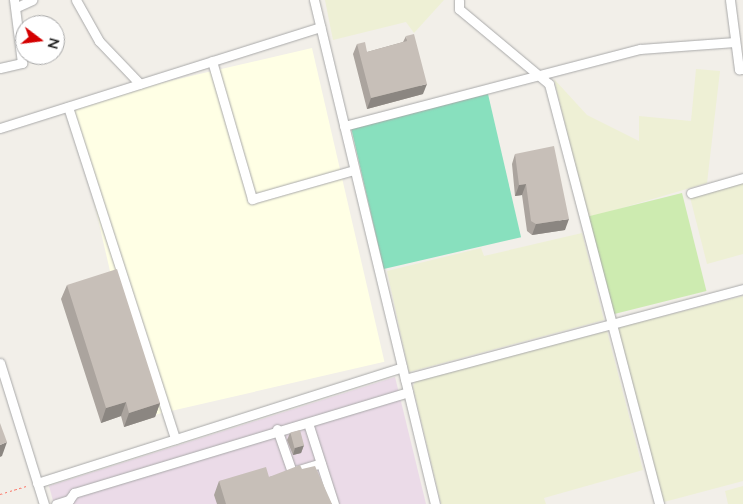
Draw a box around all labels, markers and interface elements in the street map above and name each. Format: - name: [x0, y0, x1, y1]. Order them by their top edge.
- north arrow: [15, 15, 65, 65]
- text: N: [44, 36, 64, 51]

